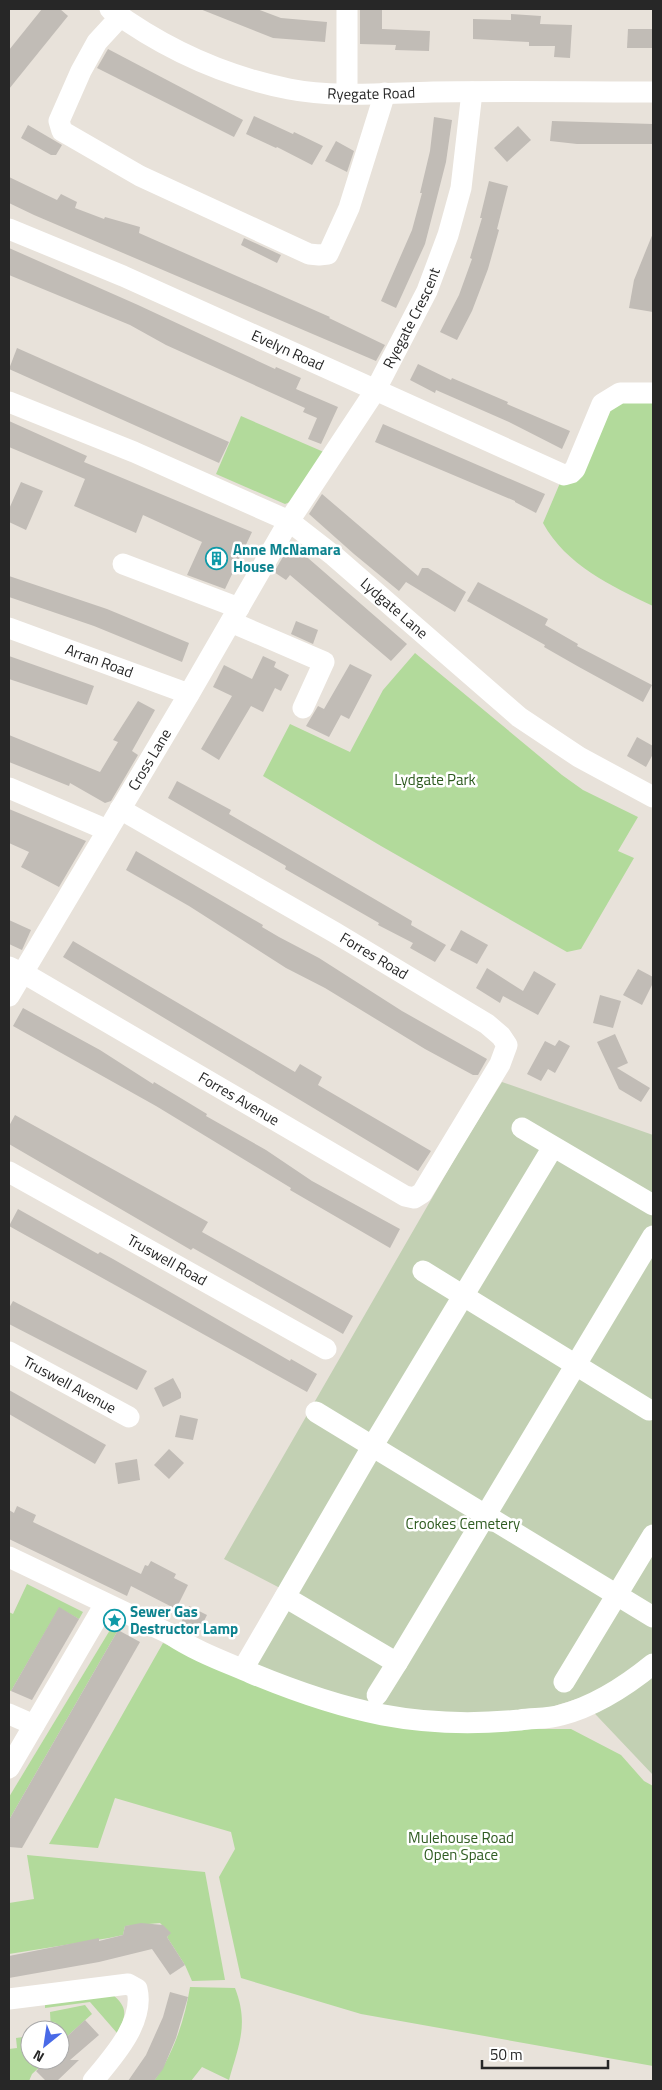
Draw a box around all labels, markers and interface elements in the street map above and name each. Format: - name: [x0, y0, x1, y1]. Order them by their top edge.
- street label: Ryegate Road: [327, 81, 416, 105]
- street label: Ryegate Crescent: [377, 263, 446, 373]
- street label: Evelyn Road: [248, 323, 328, 376]
- place label: Anne McNamara House: [233, 538, 341, 578]
- building icon: Anne McNamara House: [205, 547, 229, 571]
- street label: Lydgate Lane: [355, 572, 433, 644]
- street label: Arran Road: [62, 638, 136, 684]
- street label: Cross Lane: [122, 724, 177, 795]
- park label: Lydgate Park: [394, 768, 476, 791]
- street label: Forres Road: [336, 926, 413, 985]
- street label: Forres Avenue: [194, 1066, 284, 1131]
- street label: Truswell Road: [123, 1228, 211, 1291]
- street label: Truswell Avenue: [19, 1350, 121, 1419]
- park label: Crookes Cemetery: [406, 1512, 520, 1535]
- place label: Sewer Gas Destructor Lamp: [130, 1600, 238, 1640]
- place icon: Sewer Gas Destructor Lamp: [102, 1609, 126, 1633]
- park label: Mulehouse Road Open Space: [408, 1826, 514, 1866]
- north arrow: [20, 2020, 70, 2070]
- scale bar: [482, 2038, 608, 2070]
- text: 50 m: [490, 2043, 523, 2066]
- text: N: [29, 2045, 48, 2068]

